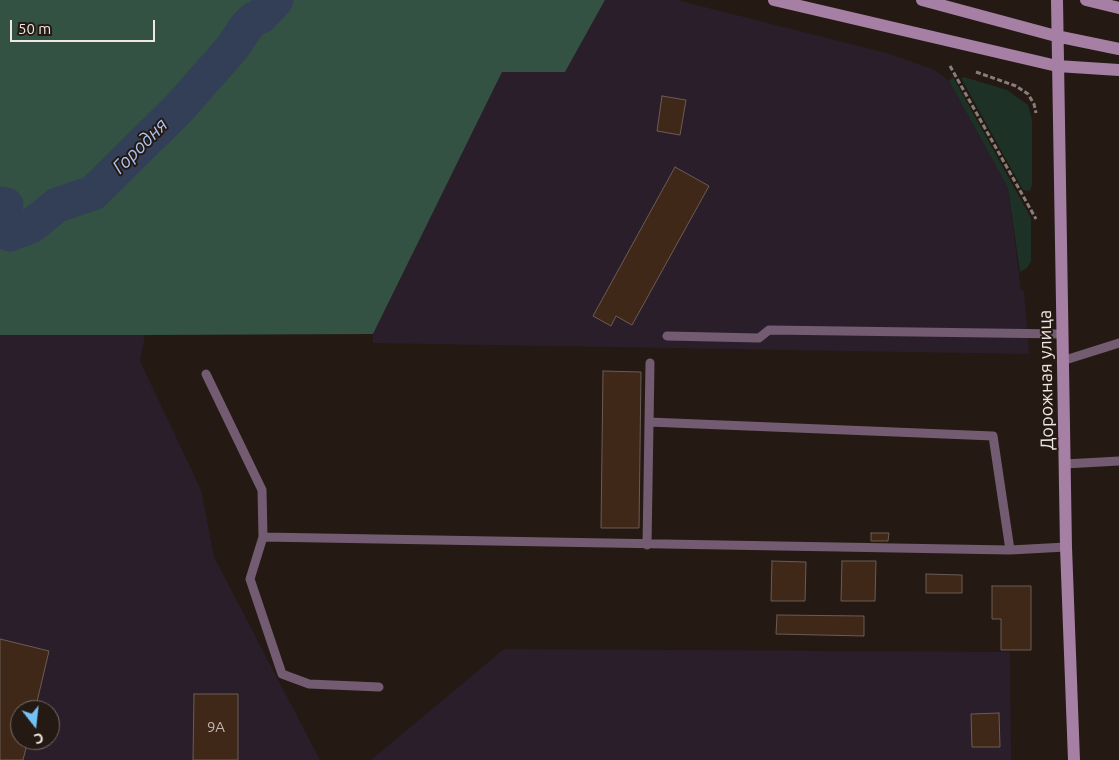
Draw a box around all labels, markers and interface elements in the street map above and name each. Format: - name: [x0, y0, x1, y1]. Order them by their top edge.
- scale bar: [12, 10, 158, 42]
- text: 50 m: [18, 20, 51, 37]
- water label: Городня: [108, 114, 172, 178]
- street label: Дорожная улица: [1034, 310, 1058, 450]
- north arrow: [10, 700, 60, 750]
- house number: 9А: [207, 718, 225, 736]
- text: С: [32, 730, 45, 747]

